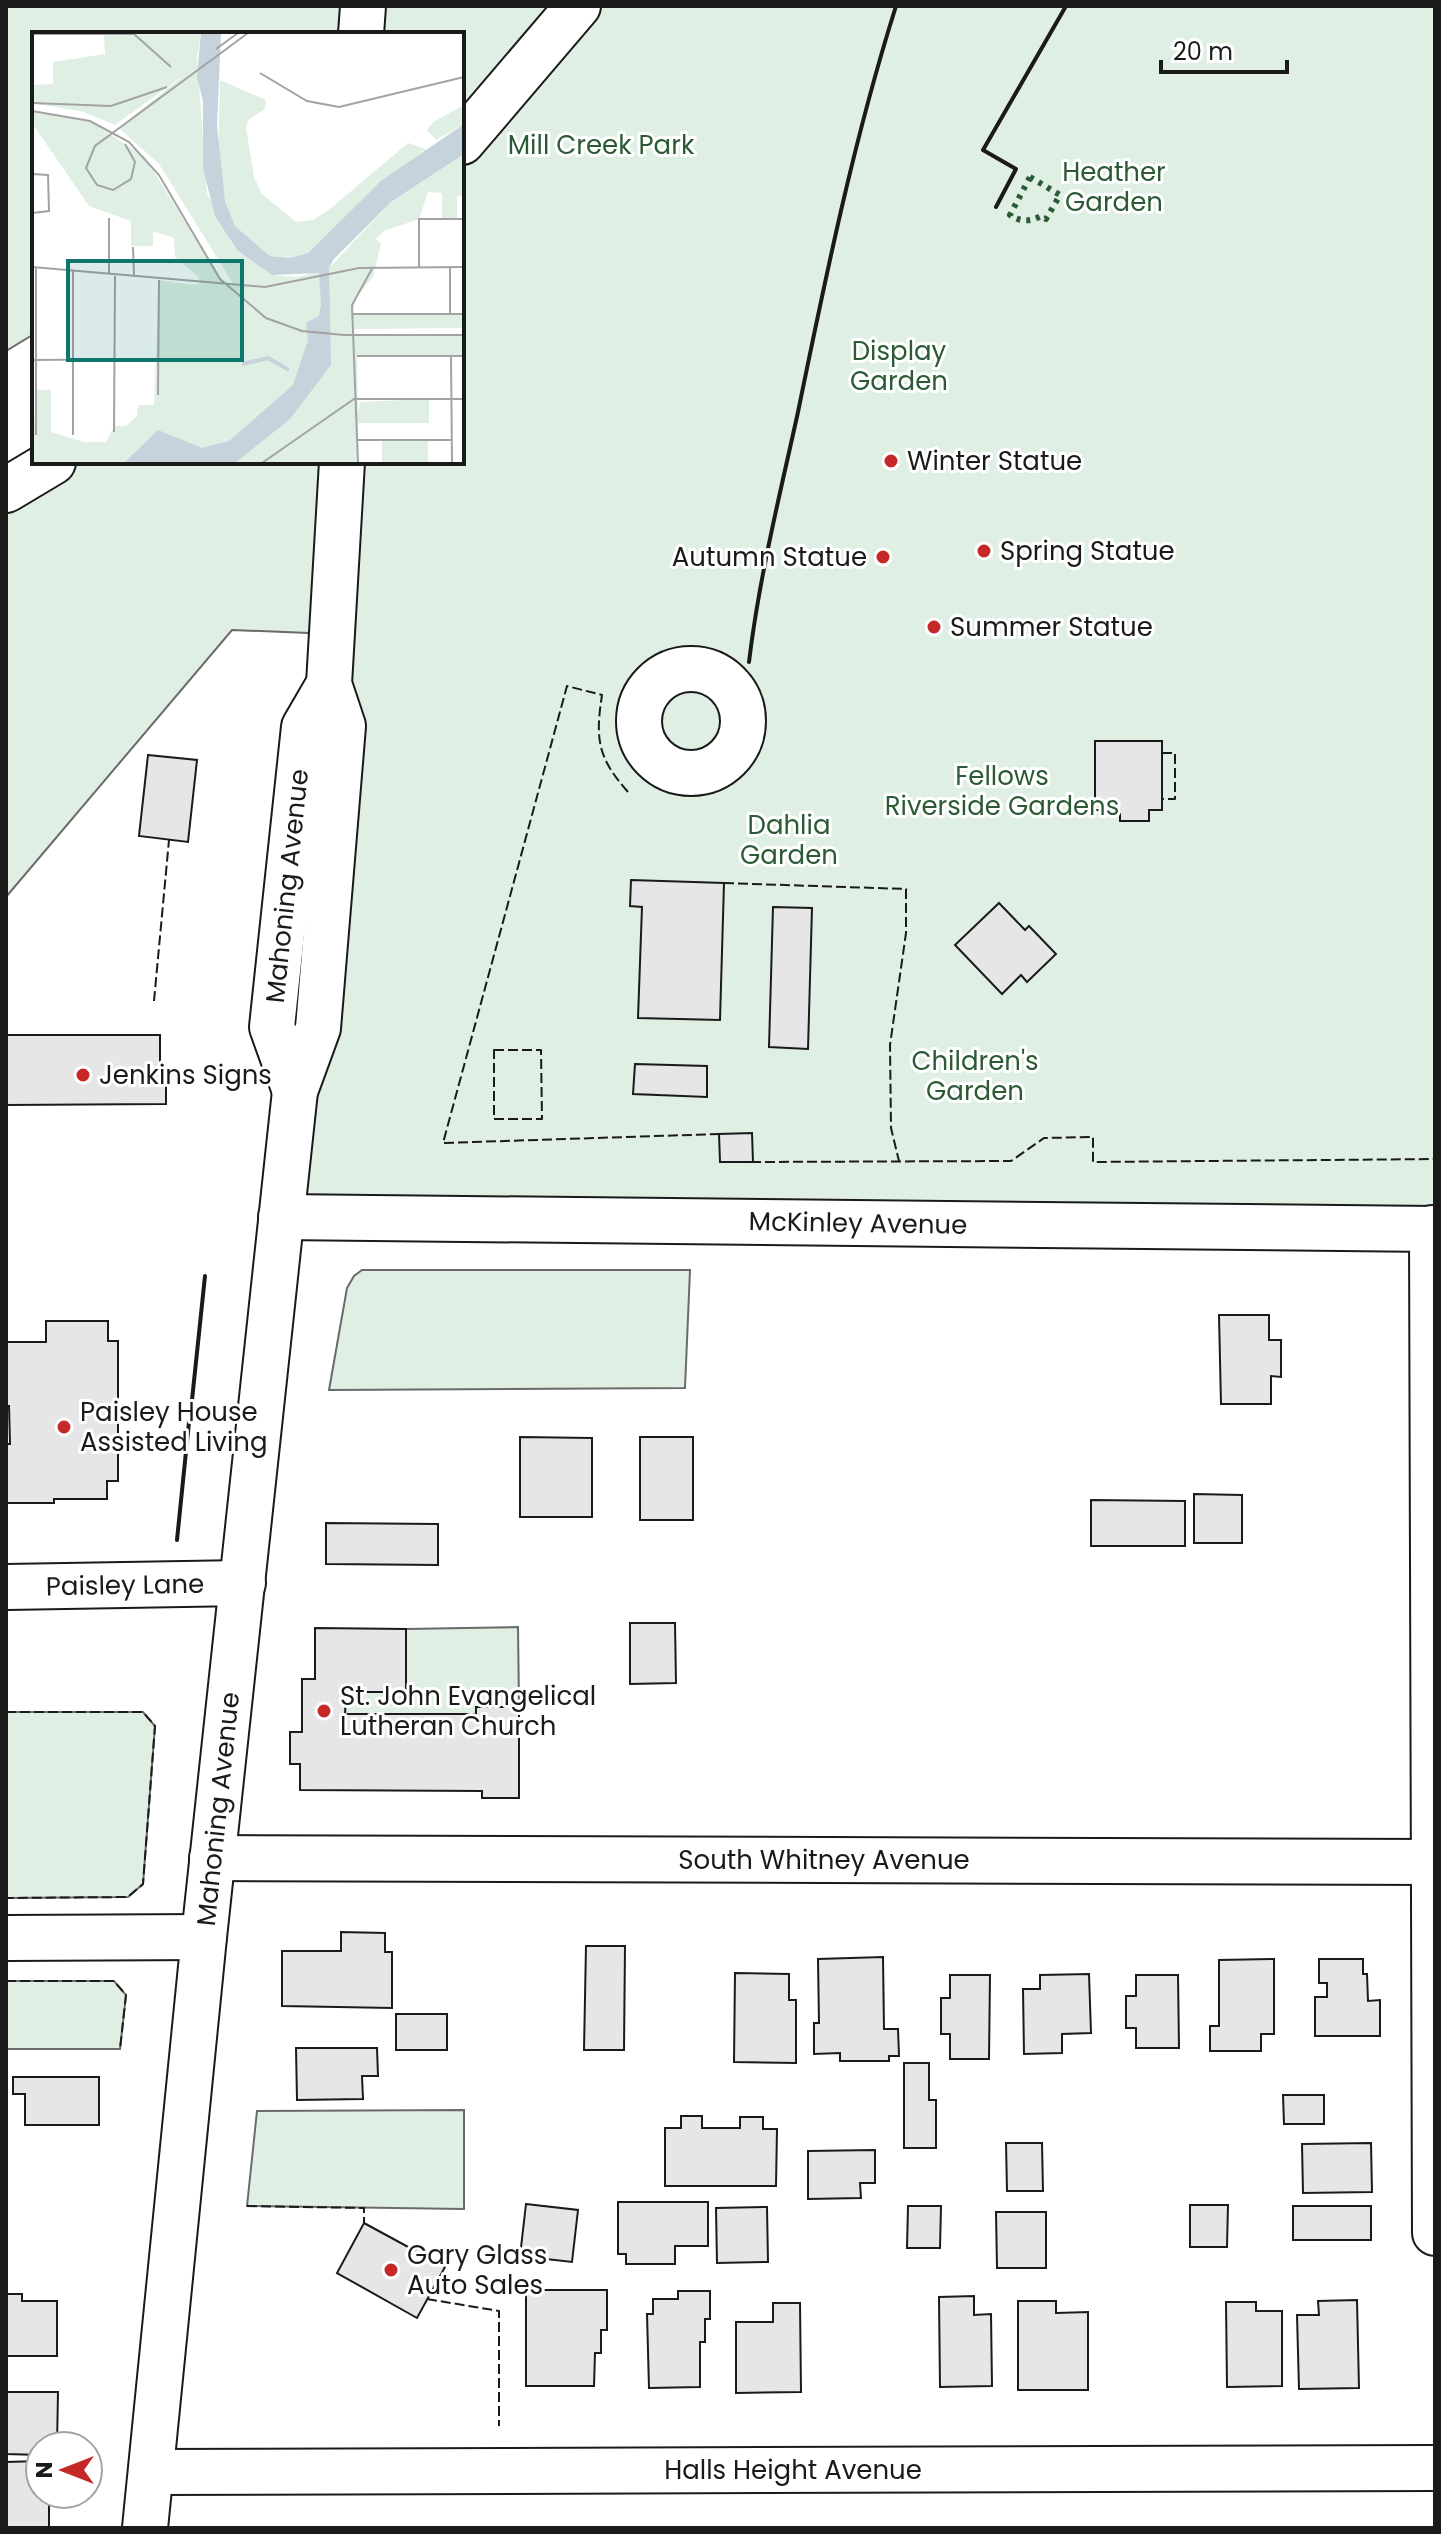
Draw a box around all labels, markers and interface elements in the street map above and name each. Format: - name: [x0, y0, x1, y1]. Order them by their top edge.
- scale bar: [1161, 24, 1287, 74]
- inset map: [32, 32, 464, 464]
- text: 20 m: [1173, 35, 1233, 68]
- park label: Mill Creek Park: [508, 127, 695, 163]
- park label: Heather Garden: [1062, 154, 1166, 220]
- park label: Display Garden: [850, 333, 948, 399]
- place label: Winter Statue: [907, 443, 1082, 479]
- marker: Winter Statue: [882, 452, 900, 470]
- place label: Spring Statue: [1000, 533, 1175, 569]
- place label: Autumn Statue: [672, 539, 867, 575]
- marker: Spring Statue: [975, 542, 993, 560]
- marker: Autumn Statue: [874, 548, 892, 566]
- place label: Summer Statue: [950, 609, 1153, 645]
- marker: Summer Statue: [925, 618, 943, 636]
- park label: Fellows Riverside Gardens: [885, 758, 1119, 824]
- street label: Mahoning Avenue: [257, 767, 317, 1005]
- park label: Dahlia Garden: [740, 807, 838, 873]
- park label: Children's Garden: [911, 1043, 1039, 1109]
- place label: Jenkins Signs: [99, 1057, 272, 1093]
- marker: Jenkins Signs: [74, 1066, 92, 1084]
- street label: McKinley Avenue: [748, 1203, 968, 1243]
- place label: Paisley House Assisted Living: [80, 1394, 268, 1460]
- marker: Paisley House Assisted Living: [55, 1418, 73, 1436]
- street label: Paisley Lane: [46, 1566, 204, 1604]
- place label: St. John Evangelical Lutheran Church: [340, 1678, 596, 1744]
- street label: Mahoning Avenue: [188, 1690, 248, 1928]
- marker: St. John Evangelical Lutheran Church: [315, 1702, 333, 1720]
- street label: South Whitney Avenue: [678, 1842, 970, 1878]
- place label: Gary Glass Auto Sales: [407, 2237, 547, 2303]
- marker: Gary Glass Auto Sales: [382, 2261, 400, 2279]
- north arrow: [24, 2430, 104, 2510]
- street label: Halls Height Avenue: [664, 2452, 922, 2488]
- text: N: [29, 2462, 60, 2478]

